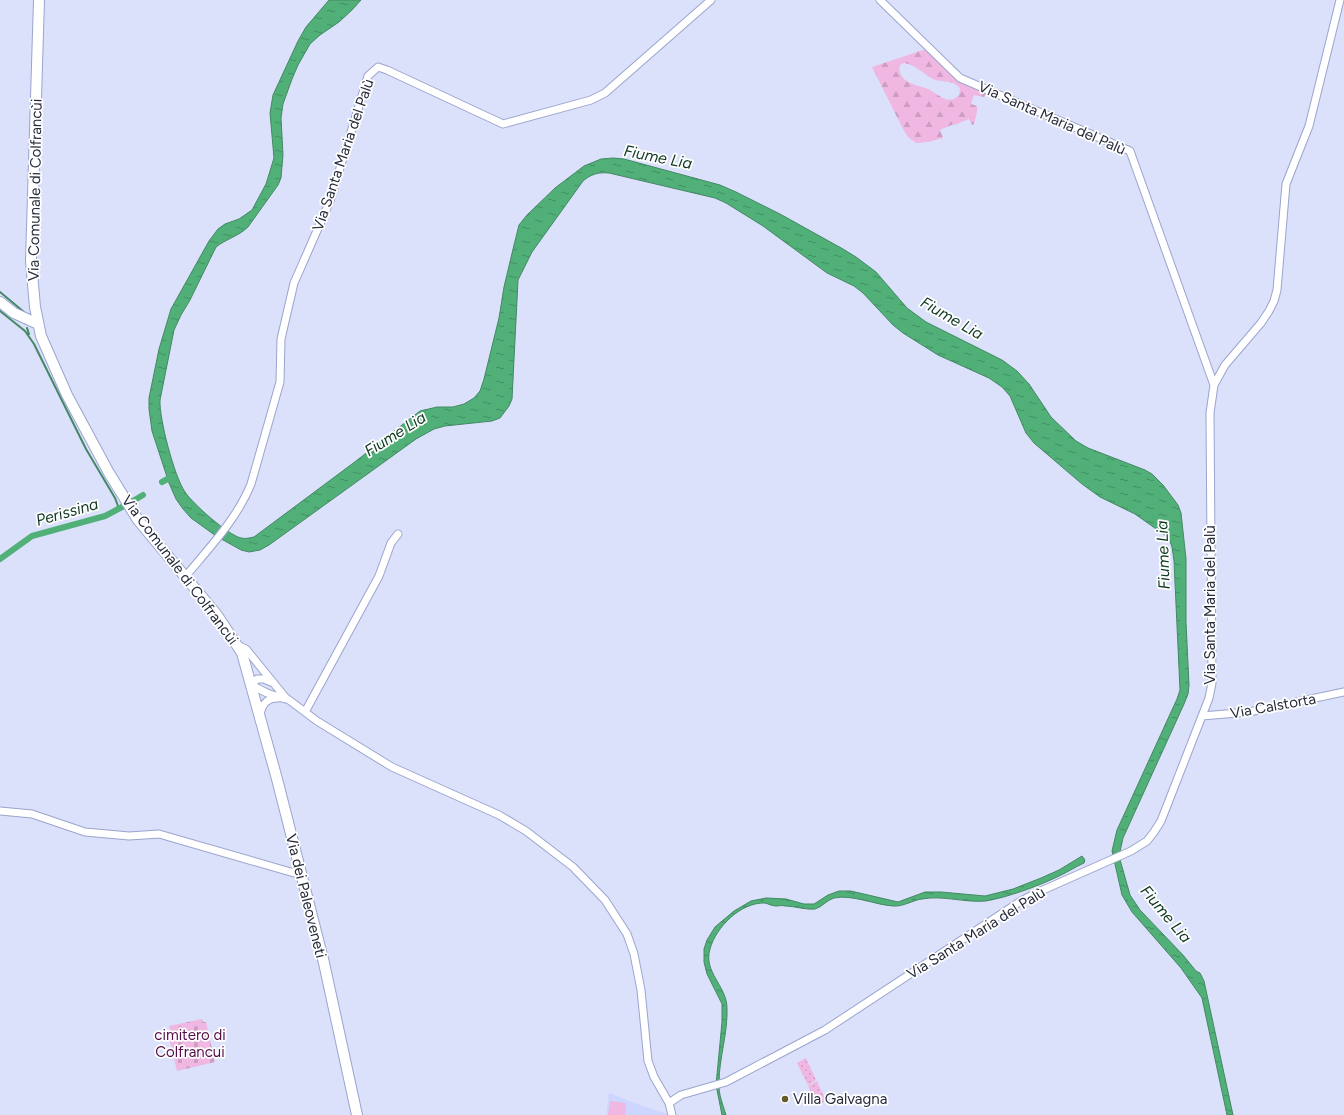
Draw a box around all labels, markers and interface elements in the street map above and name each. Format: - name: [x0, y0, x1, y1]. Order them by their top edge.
- street label: Via Santa Maria del Palù: [309, 77, 377, 233]
- street label: Via Santa Maria del Palù: [975, 77, 1129, 159]
- street label: Via Comunale di Colfrancùi: [24, 99, 46, 281]
- water label: Fiume Lia: [622, 141, 694, 173]
- water label: Fiume Lia: [917, 293, 987, 343]
- water label: Fiume Lia: [361, 408, 429, 460]
- street label: Via Comunale di Colfrancùi: [118, 492, 242, 648]
- water label: Perissina: [34, 494, 100, 530]
- water label: Fiume Lia: [1152, 520, 1174, 590]
- street label: Via Santa Maria del Palù: [1201, 525, 1219, 685]
- street label: Via Calstorta: [1229, 690, 1317, 722]
- street label: Via dei Paleoveneti: [282, 832, 330, 960]
- water label: Fiume Lia: [1137, 881, 1195, 947]
- street label: Via Santa Maria del Palù: [904, 883, 1048, 983]
- park label: cimitero di Colfrancui: [154, 1026, 226, 1061]
- place label: Villa Galvagna: [793, 1090, 887, 1108]
- marker: Villa Galvagna: [780, 1094, 790, 1104]

